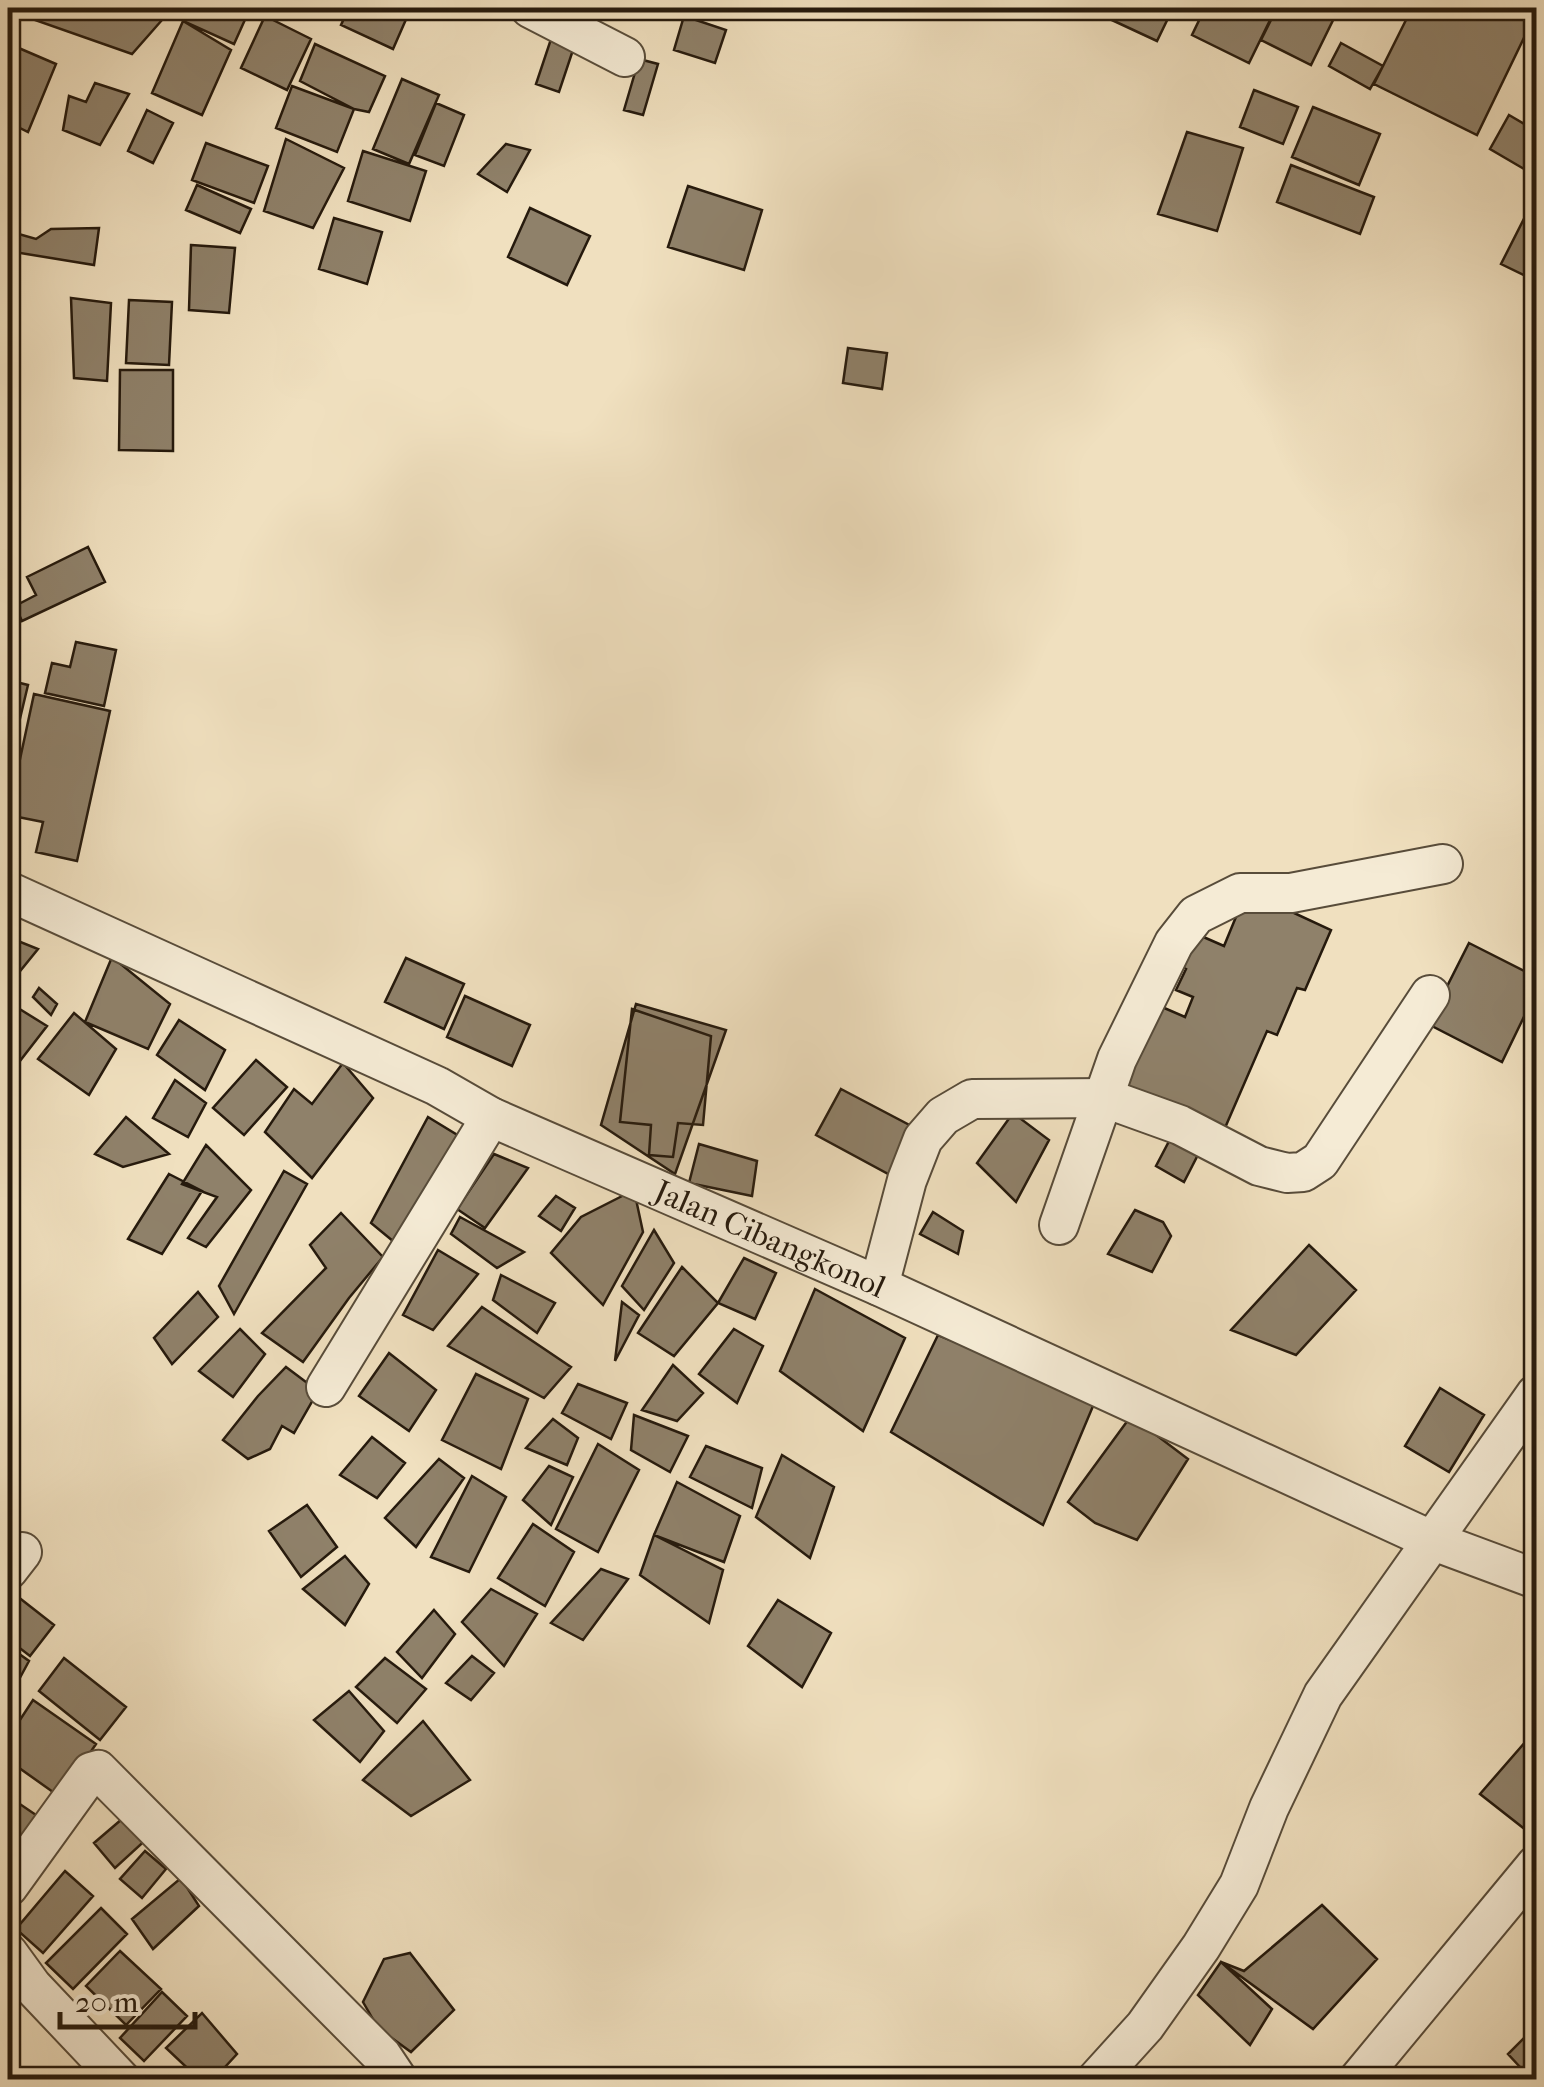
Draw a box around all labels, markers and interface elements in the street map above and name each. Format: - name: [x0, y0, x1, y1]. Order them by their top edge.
- street label: Jalan Cibangkonol: [646, 1171, 892, 1306]
- scale bar: [60, 1967, 195, 2029]
- text: 20 m: [75, 1985, 138, 2020]

